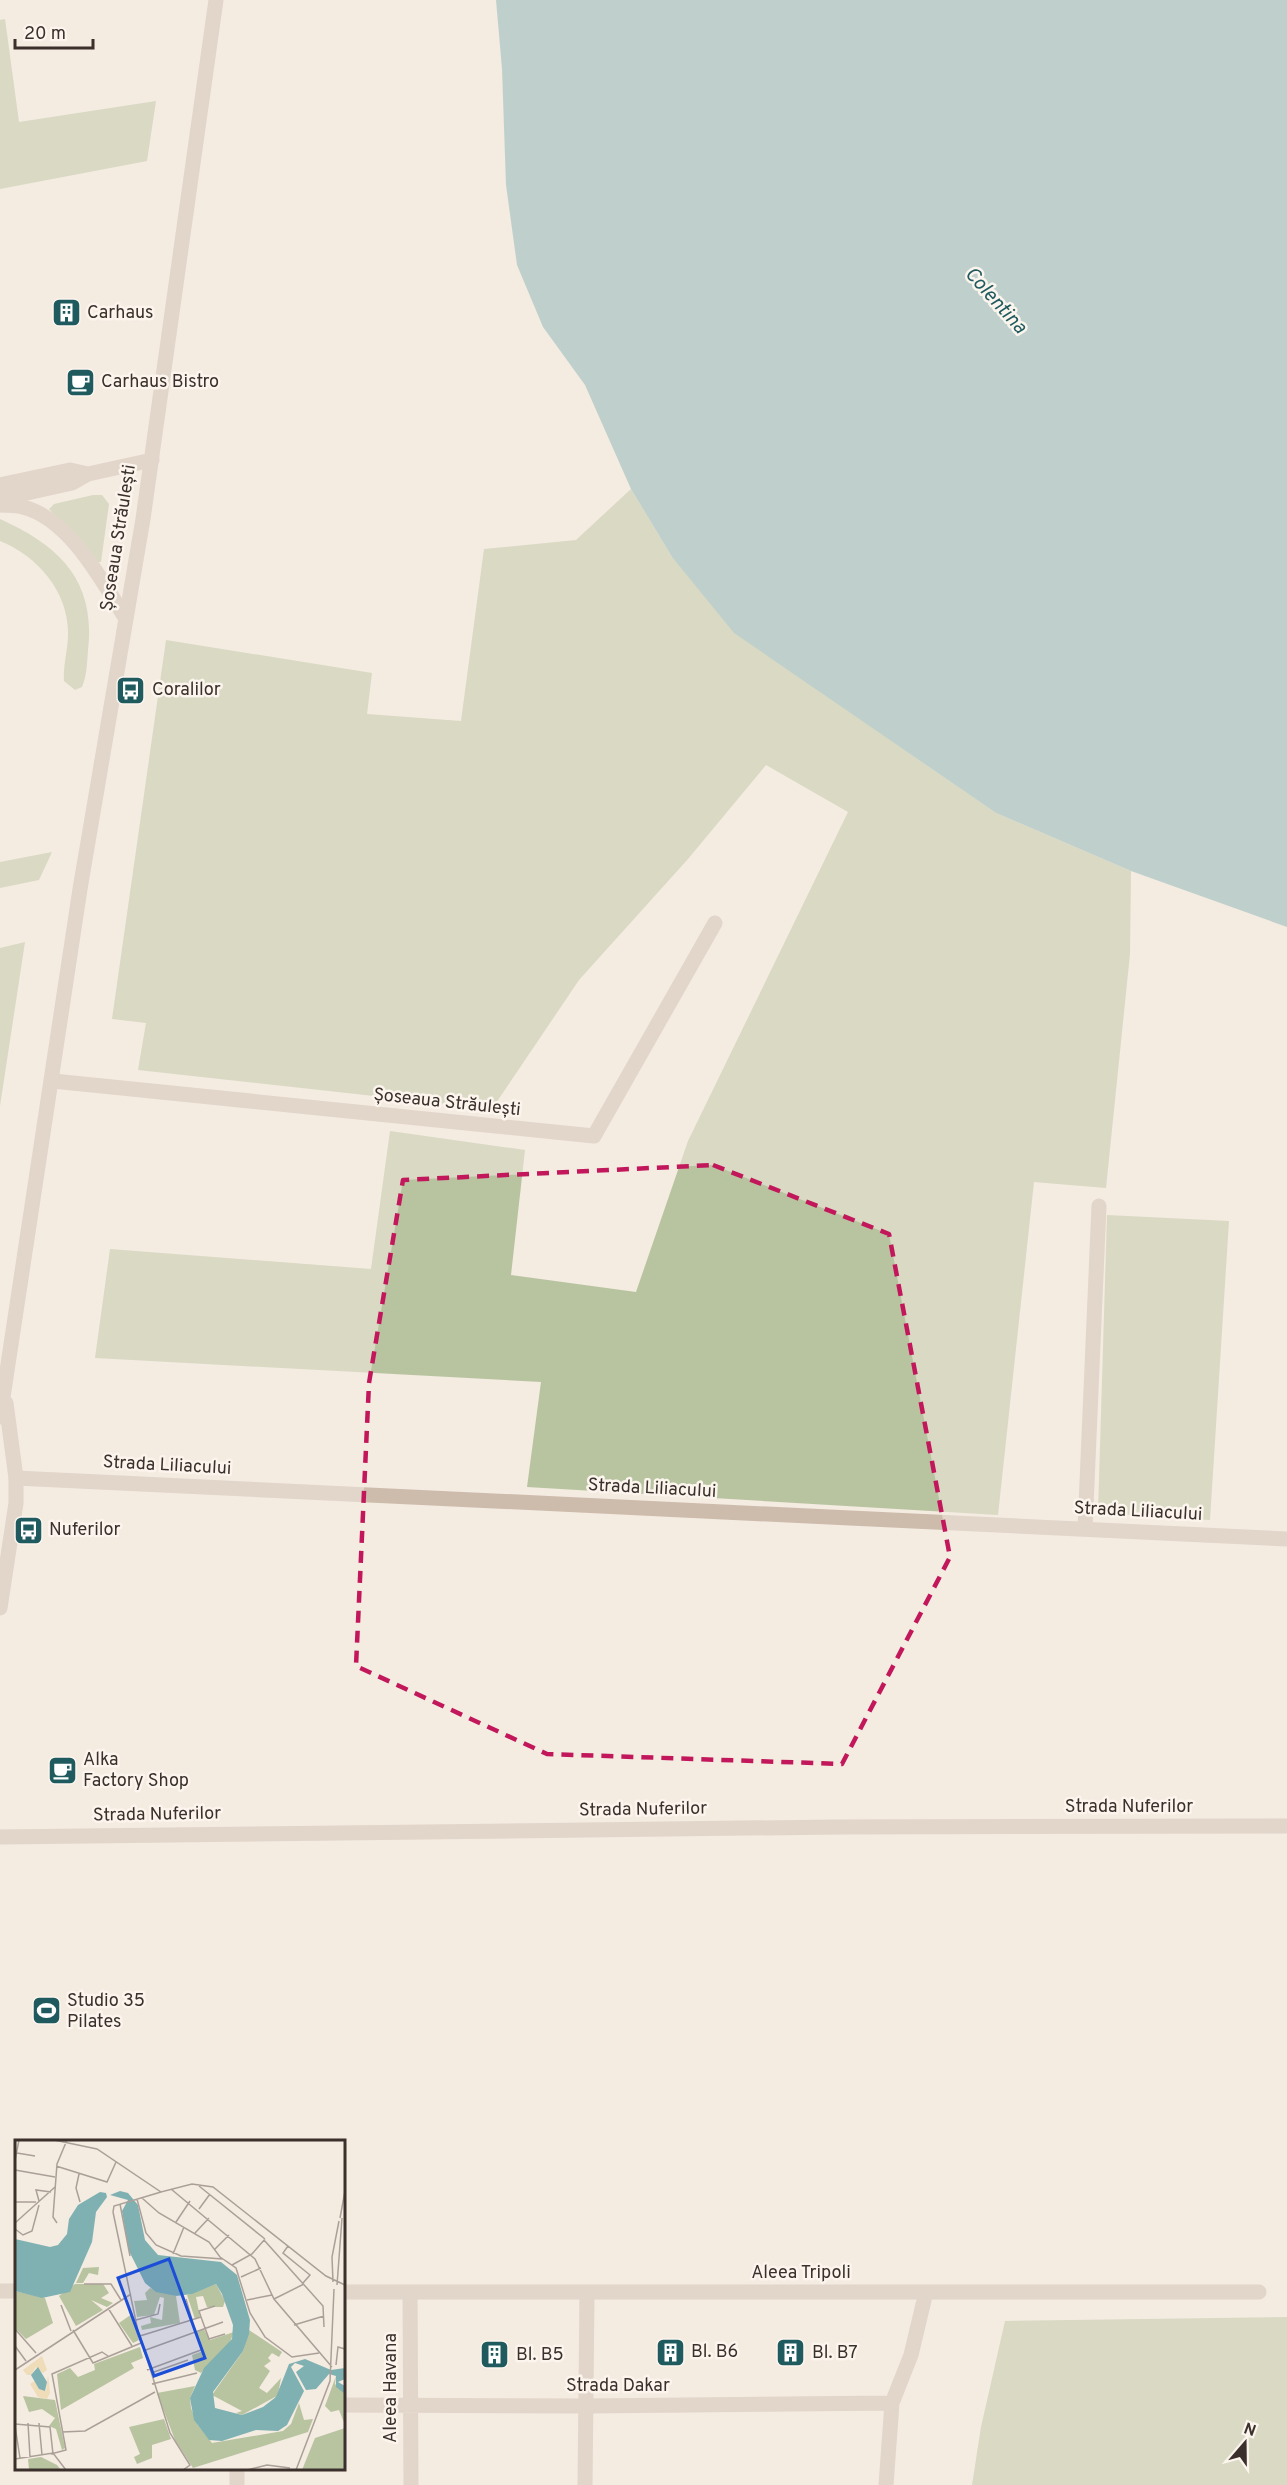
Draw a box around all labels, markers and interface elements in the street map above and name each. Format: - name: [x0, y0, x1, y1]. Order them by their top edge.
- scale bar: [15, 12, 93, 50]
- text: 20 m: [24, 23, 66, 46]
- water label: Colentina: [958, 262, 1032, 341]
- building icon: Carhaus: [50, 297, 82, 329]
- place label: Carhaus: [87, 302, 154, 325]
- cafe icon: Carhaus Bistro: [64, 366, 96, 398]
- place label: Carhaus Bistro: [101, 371, 219, 394]
- street label: Șoseaua Străulești: [96, 463, 142, 613]
- bus stop icon: Coralilor: [115, 674, 147, 706]
- place label: Coralilor: [152, 679, 221, 702]
- street label: Șoseaua Străulești: [372, 1084, 522, 1122]
- street label: Strada Liliacului: [102, 1451, 232, 1481]
- street label: Strada Liliacului: [587, 1474, 717, 1504]
- street label: Strada Liliacului: [1073, 1497, 1203, 1527]
- bus stop icon: Nuferilor: [12, 1514, 44, 1546]
- place label: Nuferilor: [49, 1519, 120, 1542]
- place label: Alka Factory Shop: [83, 1749, 189, 1793]
- cafe icon: Alka Factory Shop: [46, 1754, 78, 1786]
- street label: Strada Nuferilor: [1065, 1796, 1193, 1819]
- street label: Strada Nuferilor: [579, 1797, 707, 1823]
- street label: Strada Nuferilor: [93, 1802, 221, 1828]
- place label: Studio 35 Pilates: [67, 1990, 145, 2034]
- sports icon: Studio 35 Pilates: [30, 1995, 62, 2027]
- inset map: [15, 2140, 345, 2470]
- street label: Aleea Tripoli: [751, 2262, 851, 2285]
- street label: Aleea Havana: [380, 2333, 403, 2443]
- building icon: Bl. B6: [654, 2336, 686, 2368]
- building icon: Bl. B7: [775, 2337, 807, 2369]
- building icon: Bl. B5: [479, 2339, 511, 2371]
- place label: Bl. B6: [691, 2341, 738, 2364]
- place label: Bl. B7: [812, 2342, 858, 2365]
- place label: Bl. B5: [516, 2344, 564, 2367]
- street label: Strada Dakar: [566, 2375, 670, 2398]
- north arrow: [1215, 2413, 1275, 2473]
- text: N: [1241, 2419, 1258, 2442]

